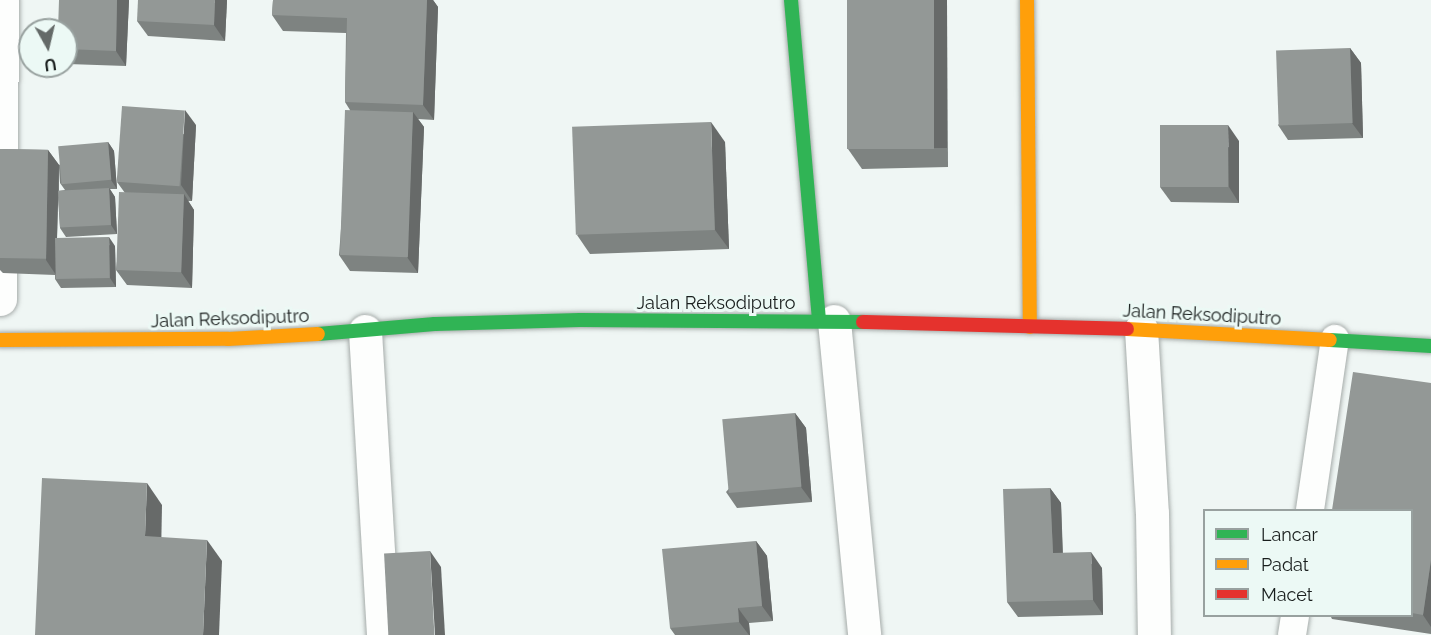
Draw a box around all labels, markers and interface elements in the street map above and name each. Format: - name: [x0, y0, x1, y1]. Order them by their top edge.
- north arrow: [18, 18, 78, 78]
- text: U: [43, 54, 58, 75]
- street label: Jalan Reksodiputro: [637, 292, 795, 314]
- street label: Jalan Reksodiputro: [1122, 300, 1282, 330]
- street label: Jalan Reksodiputro: [150, 305, 310, 333]
- legend: [1203, 509, 1413, 617]
- text: Lancar: [1261, 524, 1318, 545]
- text: Padat: [1261, 554, 1309, 575]
- text: Macet: [1261, 584, 1313, 605]

